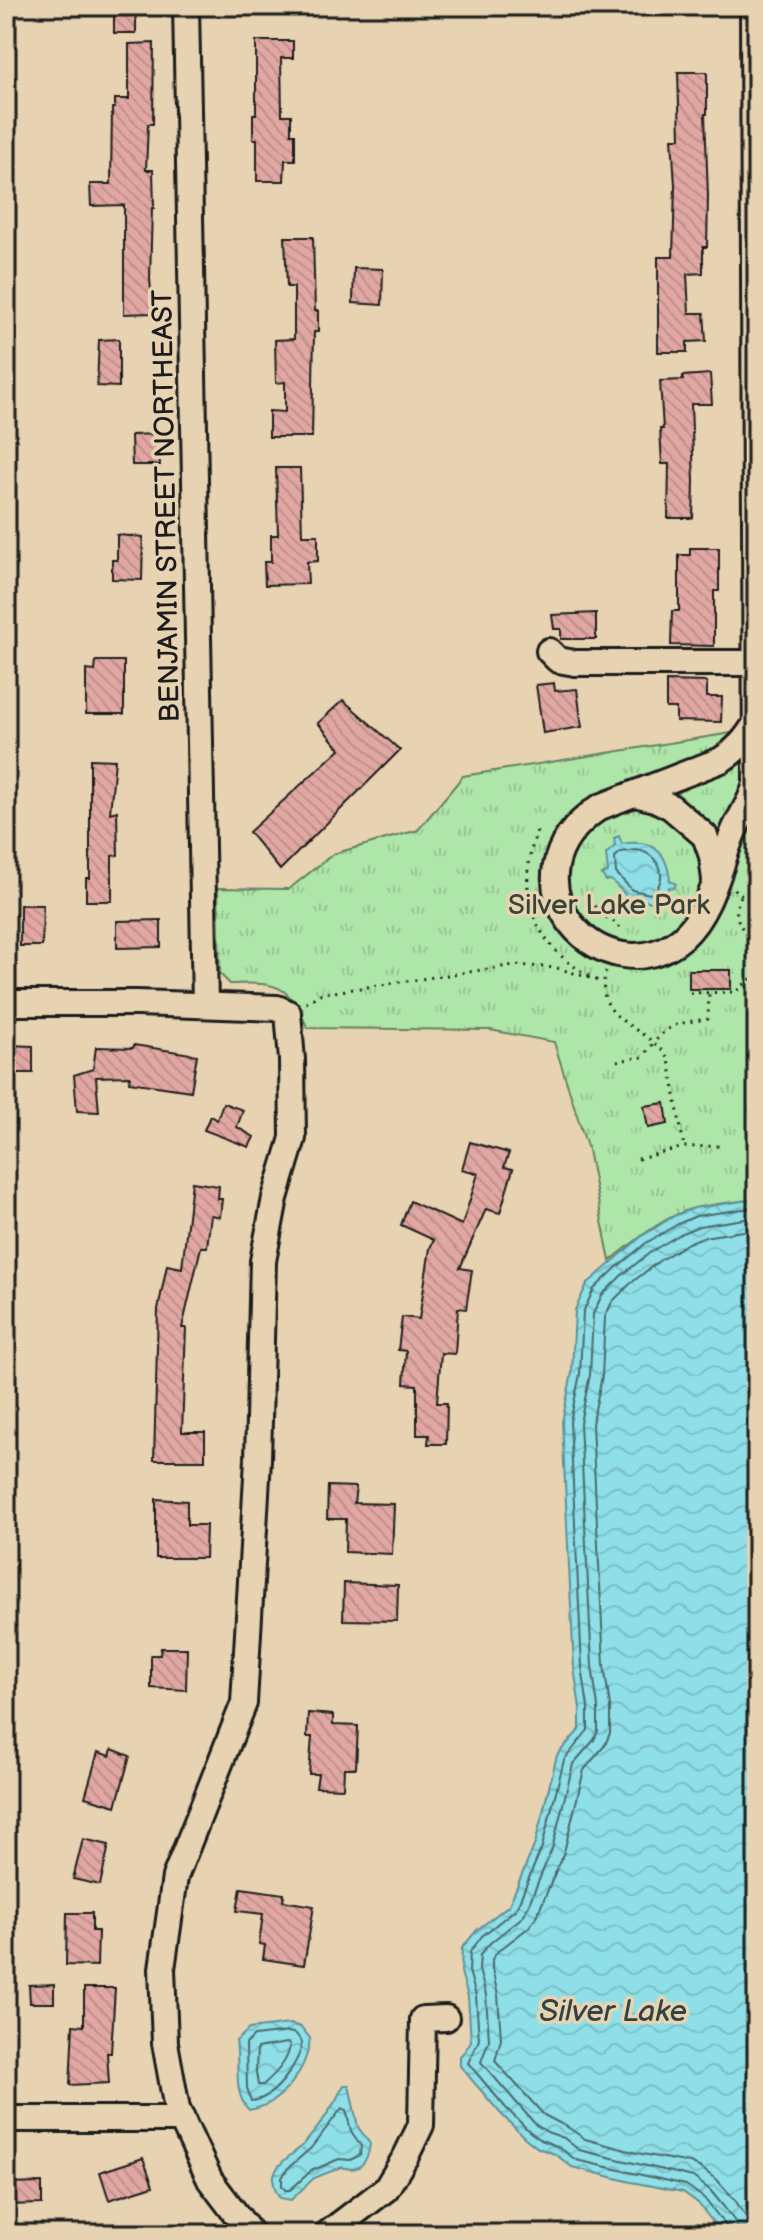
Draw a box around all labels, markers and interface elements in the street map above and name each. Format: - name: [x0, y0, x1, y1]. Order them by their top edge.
- street label: BENJAMIN STREET NORTHEAST: [146, 289, 187, 723]
- park label: Silver Lake Park: [508, 889, 710, 922]
- water label: Silver Lake: [539, 1994, 687, 2030]

